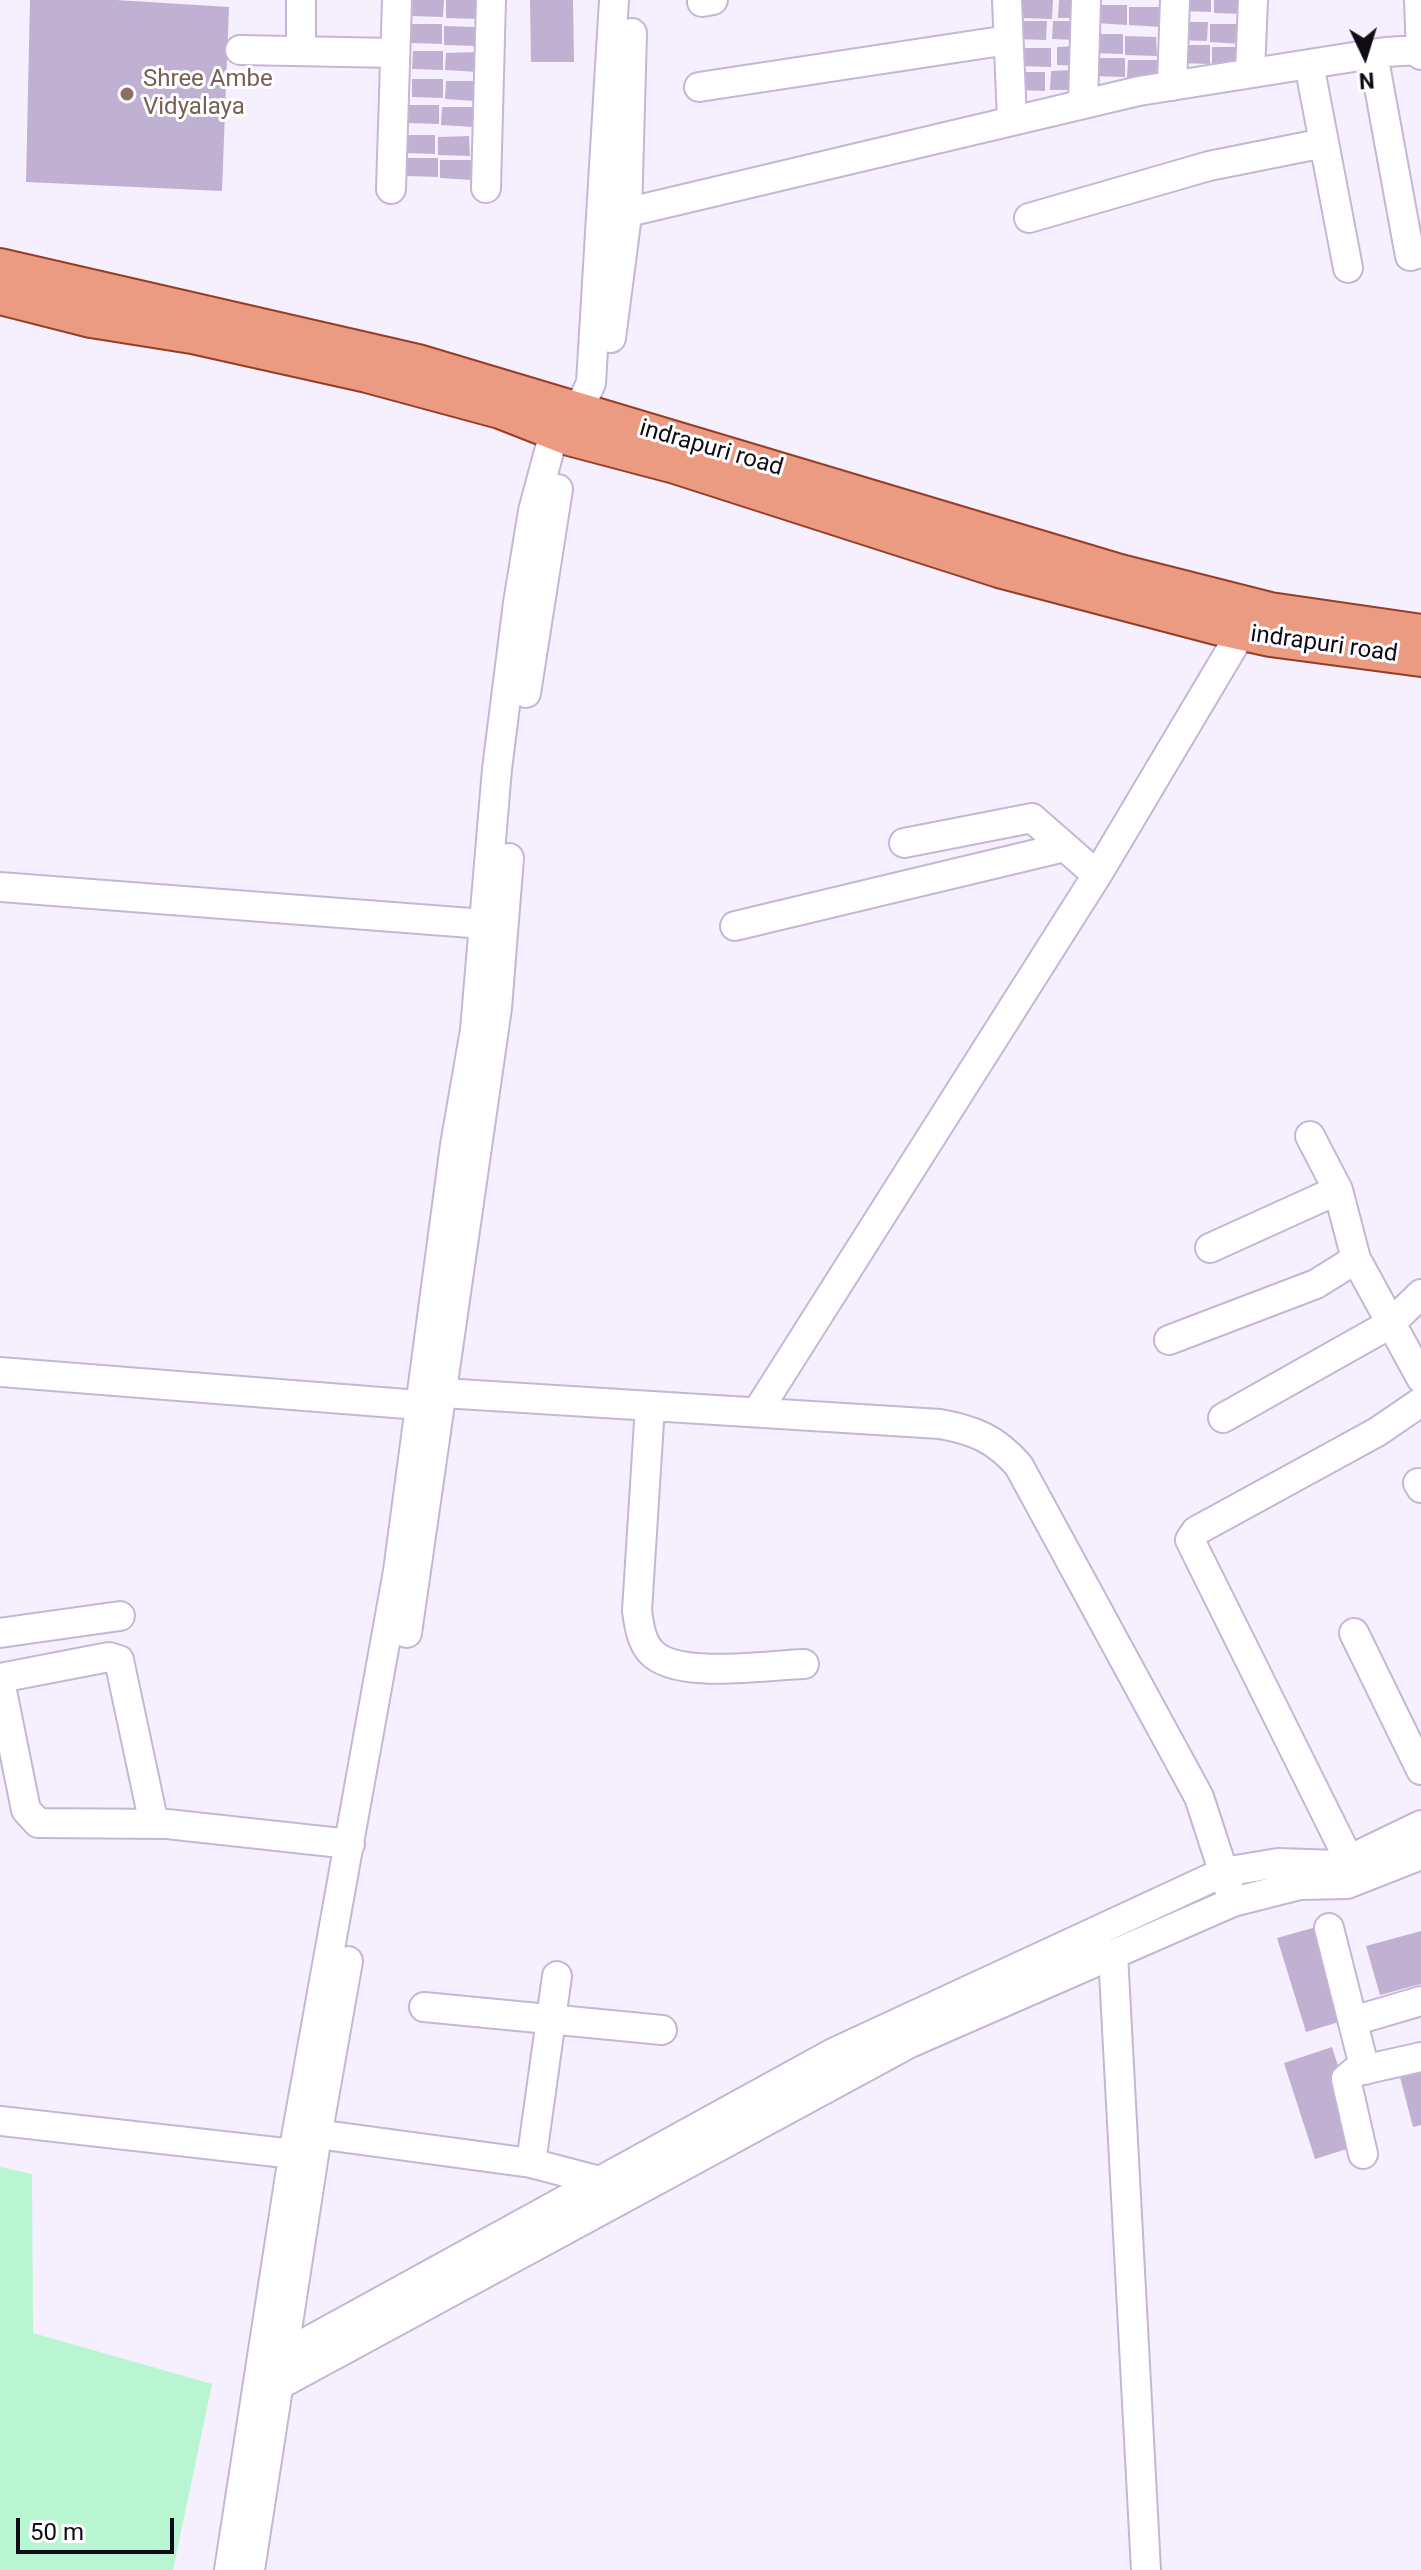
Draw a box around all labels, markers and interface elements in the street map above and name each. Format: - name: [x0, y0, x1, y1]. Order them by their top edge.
- north arrow: [1325, 16, 1405, 96]
- place label: Shree Ambe Vidyalaya: [143, 66, 273, 122]
- text: N: [1358, 67, 1375, 93]
- marker: Shree Ambe Vidyalaya: [118, 85, 136, 103]
- street label: indrapuri road: [636, 415, 786, 483]
- street label: indrapuri road: [1249, 620, 1399, 670]
- scale bar: [20, 2502, 178, 2552]
- text: 50 m: [30, 2518, 84, 2546]

